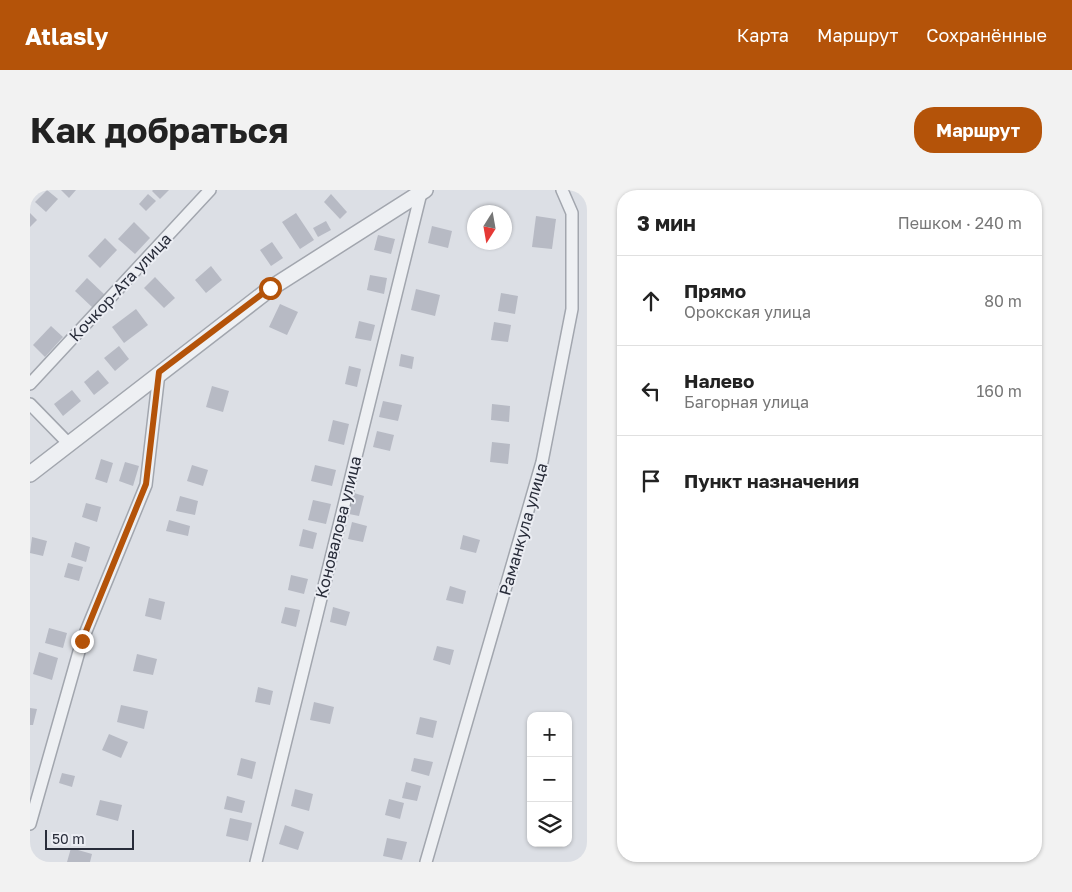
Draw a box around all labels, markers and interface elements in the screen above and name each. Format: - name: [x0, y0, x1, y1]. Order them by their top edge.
- text: Atlasly: [25, 21, 108, 50]
- text: Карта: [737, 24, 789, 46]
- text: Маршрут: [817, 24, 898, 46]
- text: Сохранённые: [926, 24, 1047, 46]
- button: Маршрут: [914, 107, 1042, 153]
- text: Как добраться: [30, 109, 288, 151]
- north arrow: [467, 205, 512, 250]
- text: 3 мин: [637, 210, 696, 236]
- text: Пешком · 240 m: [898, 213, 1022, 233]
- street label: Кочкор-Ата улица: [65, 229, 175, 345]
- route start: [259, 277, 282, 300]
- text: Прямо: [684, 279, 746, 302]
- icon: ahead: [637, 287, 665, 315]
- text: 80 m: [984, 291, 1022, 311]
- text: Орокская улица: [684, 302, 811, 322]
- text: Налево: [684, 369, 754, 392]
- icon: left: [637, 377, 665, 405]
- text: 160 m: [976, 381, 1022, 401]
- text: Багорная улица: [684, 392, 809, 412]
- street label: Коновалова улица: [311, 454, 365, 600]
- street label: Раманкула улица: [494, 460, 552, 598]
- icon: arrive: [637, 467, 665, 495]
- text: Пункт назначения: [684, 469, 859, 492]
- route end: [71, 630, 94, 653]
- map controls: [527, 712, 572, 847]
- button: +: [527, 712, 572, 757]
- button: −: [527, 757, 572, 802]
- button: layers: [527, 802, 572, 847]
- scale bar: [45, 827, 134, 850]
- text: 50 m: [52, 830, 85, 847]

